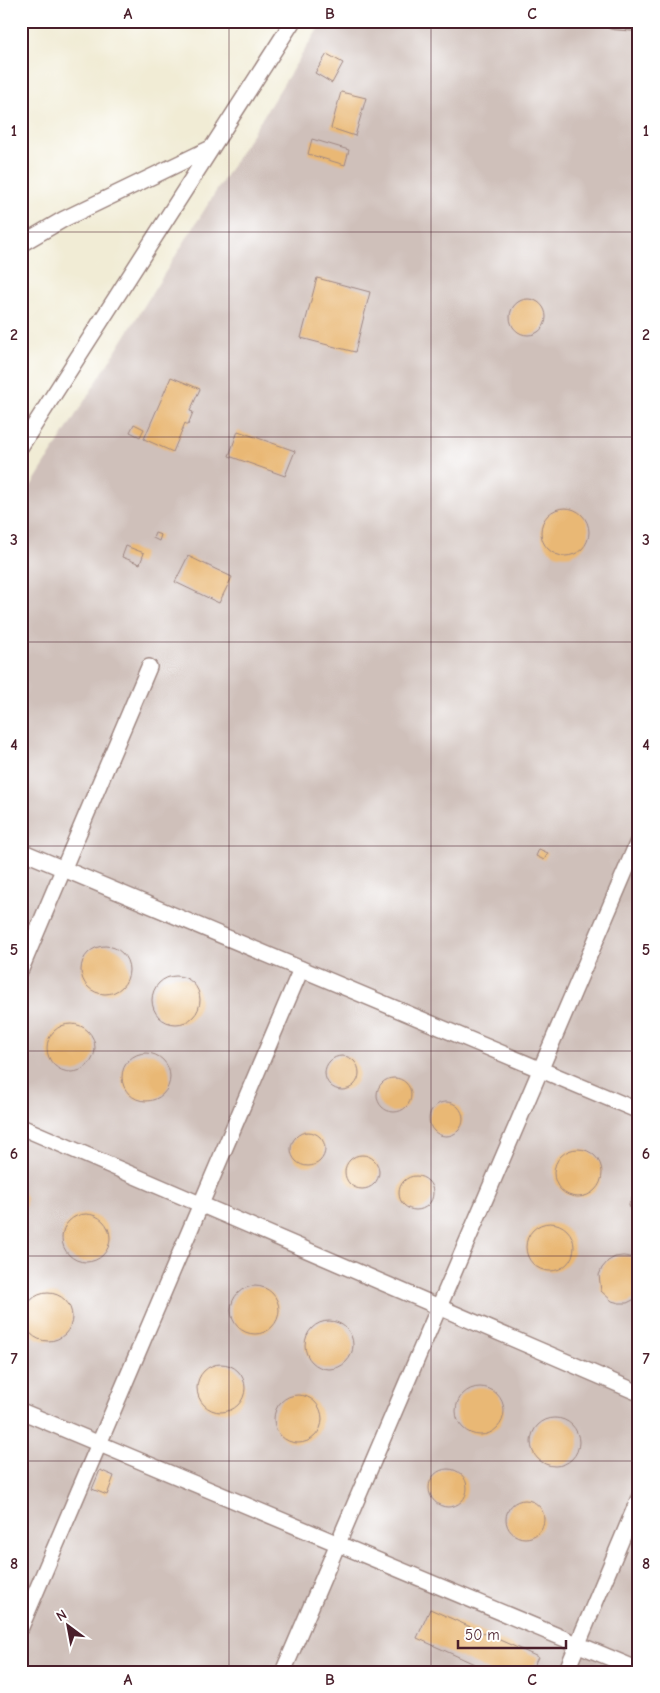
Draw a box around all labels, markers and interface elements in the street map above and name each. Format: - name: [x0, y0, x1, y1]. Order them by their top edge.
- text: A: [124, 5, 133, 23]
- text: B: [325, 5, 335, 23]
- text: C: [527, 5, 537, 23]
- text: 1: [11, 122, 17, 140]
- text: 1: [643, 122, 649, 140]
- text: 2: [10, 326, 18, 344]
- text: 2: [642, 326, 650, 344]
- text: 3: [10, 531, 18, 549]
- text: 3: [642, 531, 650, 549]
- text: 4: [10, 736, 18, 754]
- text: 4: [642, 736, 650, 754]
- text: 5: [10, 941, 18, 959]
- text: 5: [642, 941, 650, 959]
- text: 6: [10, 1145, 18, 1163]
- text: 6: [642, 1145, 650, 1163]
- text: 7: [10, 1350, 18, 1368]
- text: 7: [642, 1350, 650, 1368]
- text: 8: [10, 1555, 18, 1573]
- text: 8: [642, 1555, 650, 1573]
- north arrow: [42, 1600, 92, 1650]
- text: N: [53, 1606, 70, 1625]
- scale bar: [458, 1618, 565, 1650]
- text: 50 m: [465, 1626, 500, 1644]
- text: A: [124, 1671, 133, 1689]
- text: B: [325, 1671, 335, 1689]
- text: C: [527, 1671, 537, 1689]

